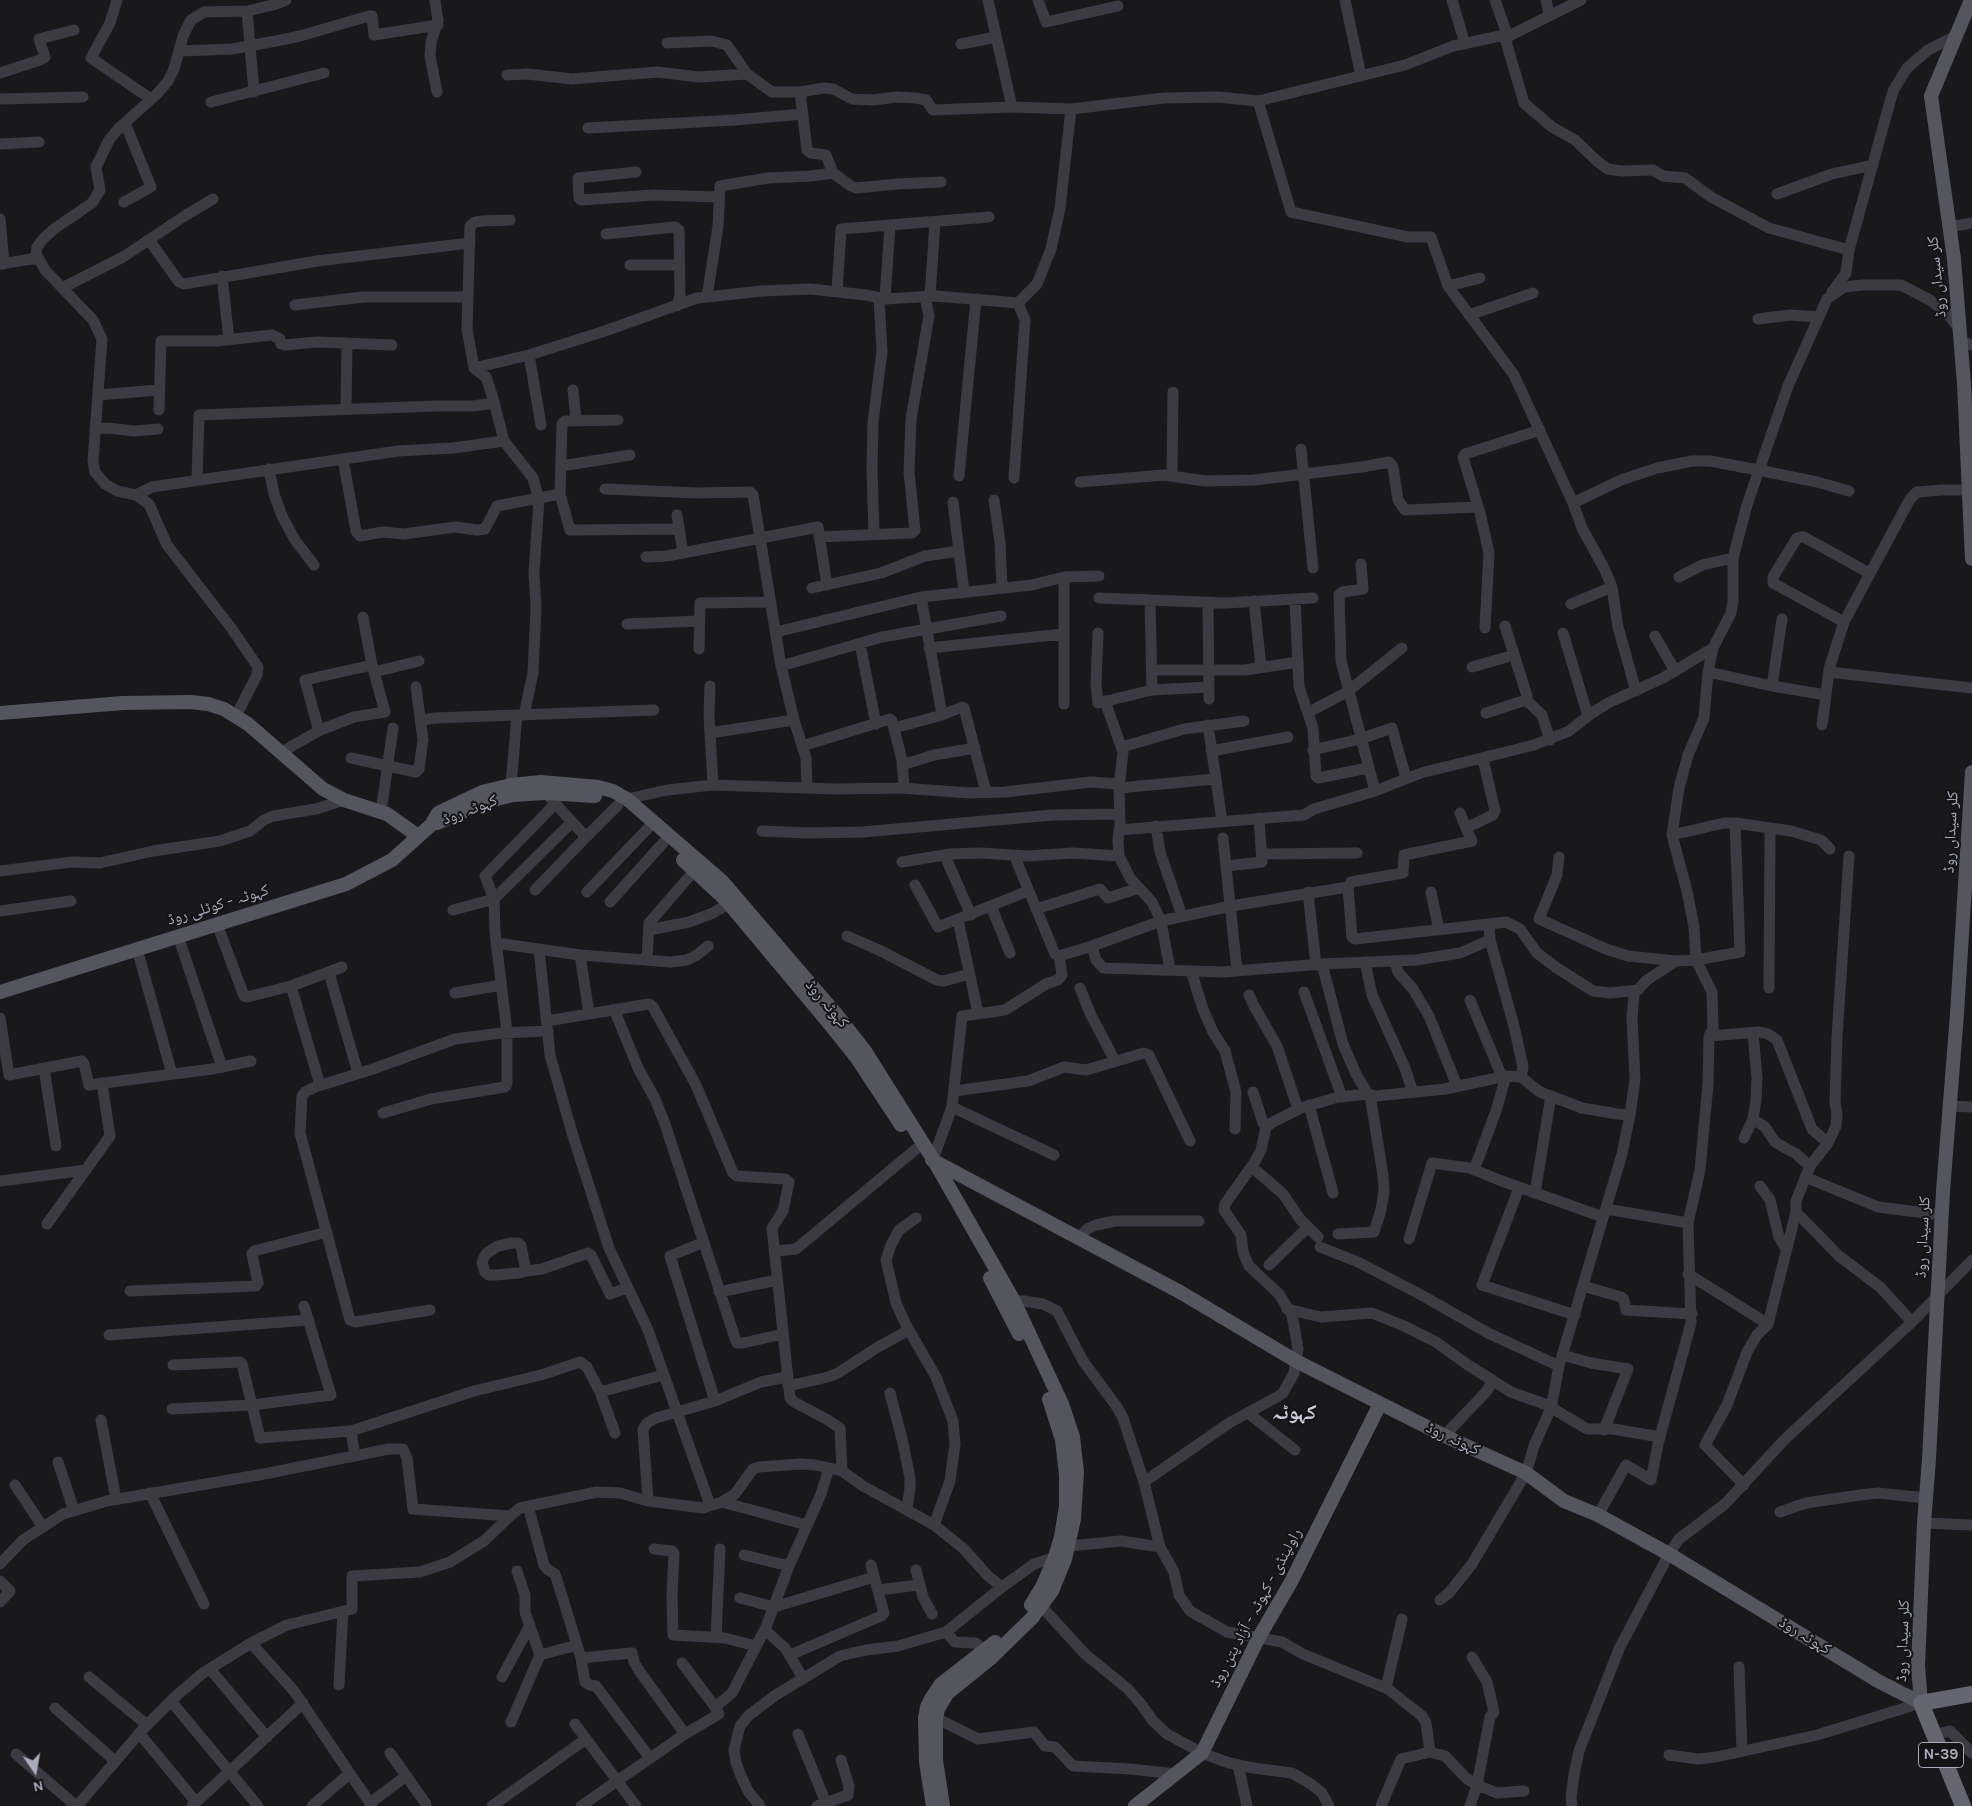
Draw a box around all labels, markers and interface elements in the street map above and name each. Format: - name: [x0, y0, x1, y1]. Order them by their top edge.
- street label: کلر سیداں روڈ: [1923, 235, 1951, 319]
- street label: کہوٹہ روڈ: [440, 791, 500, 829]
- street label: کلر سیداں روڈ: [1939, 791, 1963, 873]
- street label: کہوٹہ - کوٹلی روڈ: [165, 880, 271, 930]
- street label: کہوٹہ روڈ: [801, 976, 853, 1032]
- street label: کلر سیداں روڈ: [1911, 1196, 1935, 1278]
- district label: کہوٹہ: [1271, 1400, 1317, 1426]
- street label: کہوٹہ روڈ: [1423, 1418, 1483, 1460]
- street label: راولپنڈی - کہوٹہ - آزاد پتن روڈ: [1206, 1525, 1306, 1691]
- street label: کلر سیداں روڈ: [1892, 1600, 1914, 1682]
- street label: کہوٹہ روڈ: [1775, 1613, 1835, 1659]
- road number: N-39: [1918, 1742, 1964, 1768]
- north arrow: [10, 1746, 60, 1796]
- text: N: [32, 1777, 45, 1796]

